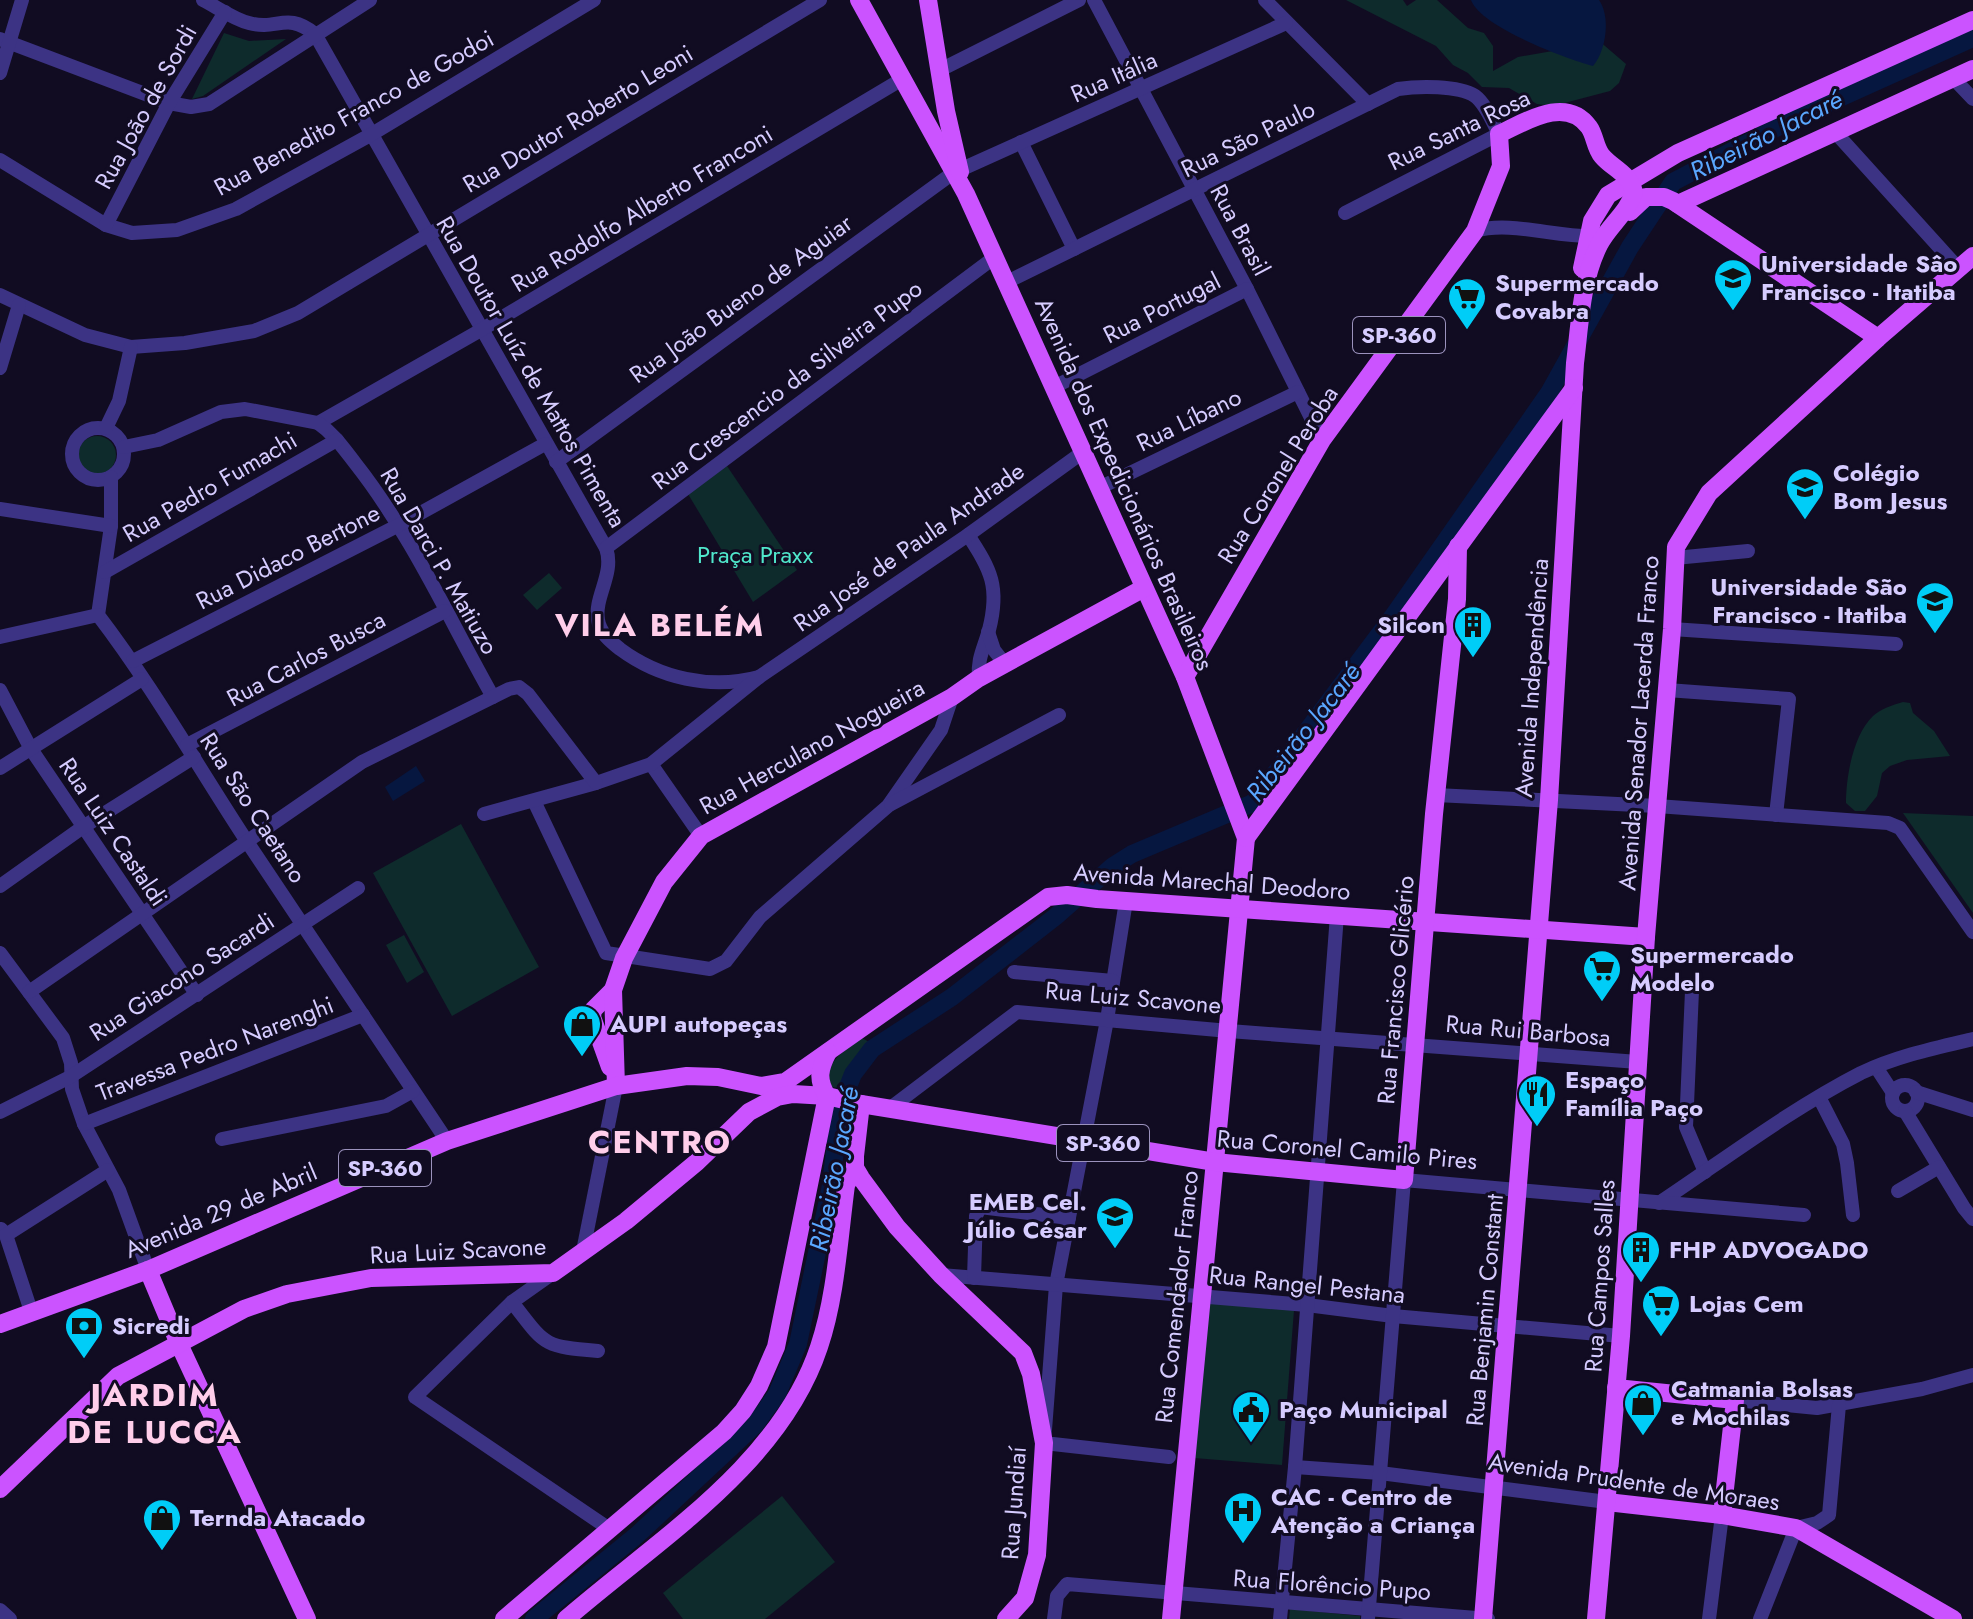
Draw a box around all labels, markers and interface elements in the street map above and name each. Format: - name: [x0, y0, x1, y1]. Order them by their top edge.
- street label: Rua João de Sordi: [86, 18, 205, 195]
- street label: Rua Benedito Franco de Godoi: [207, 21, 500, 204]
- street label: Rua Doutor Roberto Leoni: [456, 36, 700, 201]
- street label: Rua Itália: [1065, 42, 1163, 111]
- street label: Rua Santa Rosa: [1382, 80, 1536, 179]
- water label: Ribeirão Jacaré: [1683, 80, 1850, 190]
- street label: Rua São Paulo: [1175, 91, 1321, 186]
- street label: Rua Rodolfo Alberto Franconi: [504, 116, 779, 301]
- street label: Rua Brasil: [1202, 178, 1279, 282]
- street label: Rua João Bueno de Aguiar: [622, 205, 860, 392]
- street label: Rua Doutor Luíz de Mattos Pimenta: [428, 209, 635, 534]
- place label: Universidade Sâo Francisco - Itatiba: [1761, 246, 1957, 309]
- school or university icon: Universidade Sâo Francisco - Itatiba: [1712, 257, 1754, 312]
- street label: Rua Portugal: [1097, 263, 1227, 352]
- place label: Supermercado Covabra: [1495, 265, 1659, 328]
- street label: Rua Crescencio da Silveira Pupo: [644, 271, 929, 498]
- supermarket icon: Supermercado Covabra: [1446, 276, 1488, 331]
- street label: Avenida dos Expedicionários Brasileiros: [1026, 292, 1223, 676]
- road number: SP-360: [1353, 317, 1445, 353]
- street label: Rua Líbano: [1130, 379, 1247, 460]
- street label: Rua Coronel Peroba: [1209, 379, 1346, 571]
- street label: Rua Pedro Fumachi: [116, 422, 303, 551]
- street label: Rua José de Paula Andrade: [786, 453, 1031, 640]
- place label: Colégio Bom Jesus: [1833, 455, 1947, 518]
- street label: Rua Darci P. Matiuzo: [372, 461, 507, 661]
- school or university icon: Colégio Bom Jesus: [1784, 466, 1826, 521]
- street label: Rua Didaco Bertone: [190, 495, 386, 618]
- park label: Praça Praxx: [697, 537, 814, 572]
- street label: Avenida Senador Lacerda Franco: [1609, 554, 1668, 892]
- street label: Avenida Independência: [1506, 557, 1557, 799]
- place label: Universidade São Francisco - Itatiba: [1711, 569, 1907, 632]
- school or university icon: Universidade São Francisco - Itatiba: [1914, 580, 1956, 635]
- street label: Rua Carlos Busca: [220, 602, 391, 715]
- district label: VILA BELÉM: [554, 602, 765, 648]
- building icon: Silcon: [1452, 604, 1494, 659]
- place label: Silcon: [1377, 607, 1445, 642]
- water label: Ribeirão Jacaré: [1236, 654, 1370, 810]
- street label: Rua Herculano Nogueira: [693, 670, 931, 823]
- street label: Rua São Caetano: [192, 726, 315, 890]
- street label: Rua Luiz Castaldi: [51, 750, 176, 913]
- street label: Avenida Marechal Deodoro: [1072, 854, 1352, 909]
- street label: Rua Francisco Glicério: [1368, 874, 1423, 1106]
- street label: Rua Giacono Sacardi: [82, 903, 281, 1050]
- place label: Supermercado Modelo: [1630, 937, 1794, 1000]
- supermarket icon: Supermercado Modelo: [1581, 948, 1623, 1003]
- street label: Rua Luiz Scavone: [1044, 972, 1222, 1023]
- street label: Travessa Pedro Narenghi: [91, 987, 339, 1110]
- shop icon: AUPI autopeças: [561, 1003, 603, 1058]
- place label: AUPI autopeças: [609, 1006, 787, 1041]
- street label: Rua Rui Barbosa: [1444, 1006, 1612, 1055]
- place label: Espaço Família Paço: [1565, 1062, 1703, 1125]
- restaurant icon: Espaço Família Paço: [1516, 1073, 1558, 1128]
- water label: Ribeirão Jacaré: [799, 1082, 869, 1255]
- district label: CENTRO: [588, 1119, 732, 1165]
- street label: Rua Coronel Camilo Pires: [1215, 1121, 1479, 1178]
- road number: SP-360: [1057, 1125, 1149, 1161]
- road number: SP-360: [339, 1150, 431, 1186]
- street label: Avenida 29 de Abril: [119, 1154, 322, 1267]
- street label: Rua Comendador Franco: [1146, 1169, 1207, 1425]
- street label: Rua Campos Salles: [1575, 1179, 1624, 1373]
- place label: EMEB Cel. Júlio César: [962, 1184, 1087, 1247]
- street label: Rua Benjamin Constant: [1457, 1192, 1512, 1427]
- school or university icon: EMEB Cel. Júlio César: [1094, 1195, 1136, 1250]
- street label: Rua Luiz Scavone: [369, 1228, 547, 1273]
- building icon: FHP ADVOGADO: [1620, 1229, 1662, 1284]
- place label: FHP ADVOGADO: [1669, 1232, 1869, 1267]
- street label: Rua Rangel Pestana: [1207, 1257, 1407, 1312]
- supermarket icon: Lojas Cem: [1640, 1283, 1682, 1338]
- place label: Lojas Cem: [1689, 1286, 1804, 1321]
- bank icon: Sicredi: [63, 1305, 105, 1360]
- place label: Sicredi: [112, 1308, 190, 1343]
- place label: Catmania Bolsas e Mochilas: [1671, 1371, 1853, 1434]
- district label: JARDIM DE LUCCA: [67, 1372, 243, 1455]
- shop icon: Catmania Bolsas e Mochilas: [1622, 1382, 1664, 1437]
- public building icon: Paço Municipal: [1230, 1389, 1272, 1444]
- place label: Paço Municipal: [1279, 1392, 1448, 1427]
- street label: Rua Jundiaí: [992, 1444, 1035, 1561]
- street label: Avenida Prudente de Moraes: [1486, 1444, 1782, 1519]
- place label: CAC - Centro de Atenção a Criança: [1270, 1479, 1475, 1542]
- hospital icon: CAC - Centro de Atenção a Criança: [1222, 1490, 1264, 1545]
- shop icon: Ternda Atacado: [141, 1497, 183, 1552]
- place label: Ternda Atacado: [190, 1500, 365, 1535]
- street label: Rua Florêncio Pupo: [1232, 1560, 1432, 1609]

